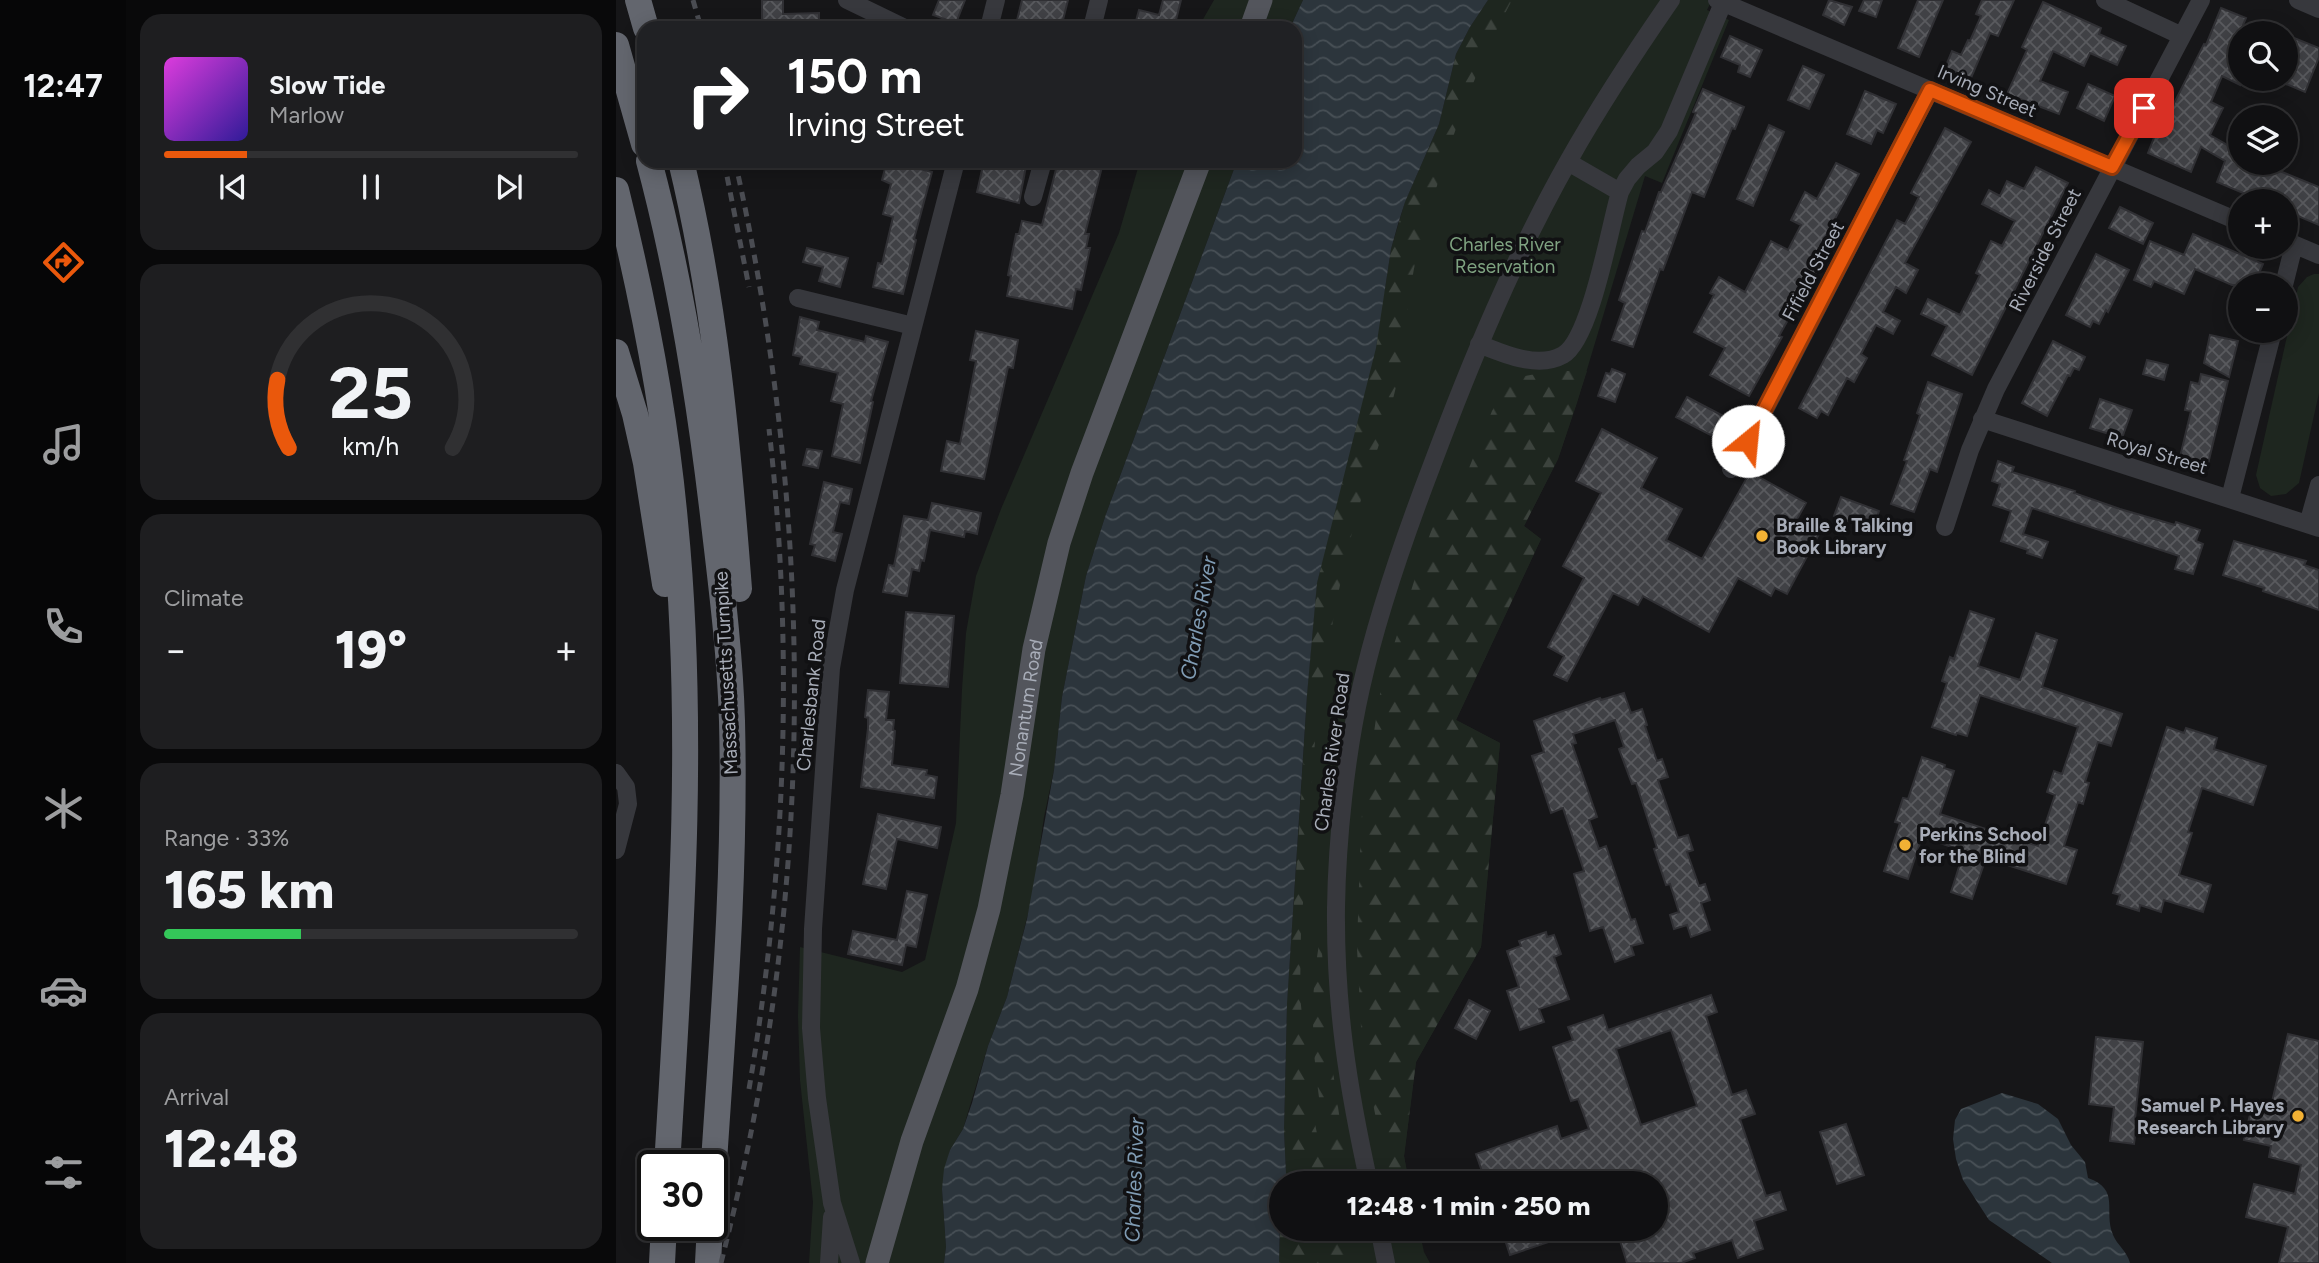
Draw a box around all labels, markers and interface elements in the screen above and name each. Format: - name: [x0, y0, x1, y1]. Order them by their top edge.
- map controls: [2228, 21, 2298, 343]
- button: search: [2228, 21, 2298, 91]
- text: 150 m: [787, 46, 922, 105]
- icon: right: [672, 49, 763, 140]
- street label: Irving Street: [1934, 60, 2040, 122]
- text: 12:47: [23, 67, 103, 105]
- text: Slow Tide: [269, 69, 385, 101]
- pin: [2114, 78, 2174, 138]
- icon: arrive: [2125, 89, 2163, 127]
- text: Marlow: [269, 101, 344, 129]
- button: layers: [2228, 105, 2298, 175]
- text: Irving Street: [787, 106, 965, 144]
- icon: previous: [214, 168, 252, 206]
- icon: pause: [352, 168, 390, 206]
- icon: next: [490, 168, 528, 206]
- street label: Riverside Street: [2004, 184, 2086, 316]
- button: +: [2228, 189, 2298, 259]
- street label: Fifield Street: [1777, 217, 1849, 325]
- park label: Charles River Reservation: [1449, 233, 1561, 278]
- icon: directions: [39, 238, 88, 287]
- button: −: [2228, 273, 2298, 343]
- text: 25: [329, 349, 413, 436]
- position arrow: [1711, 404, 1785, 478]
- icon: music: [39, 420, 88, 469]
- street label: Royal Street: [2104, 427, 2210, 479]
- text: km/h: [342, 430, 400, 460]
- place label: Braille & Talking Book Library: [1776, 514, 1913, 559]
- marker: Braille & Talking Book Library: [1754, 528, 1770, 544]
- water label: Charles River: [1175, 553, 1221, 682]
- street label: Massachusetts Turnpike: [709, 571, 743, 775]
- text: Climate: [164, 584, 243, 612]
- icon: phone: [39, 602, 88, 651]
- street label: Charlesbank Road: [792, 618, 830, 772]
- text: 19°: [335, 619, 407, 681]
- text: −: [164, 627, 188, 673]
- text: +: [554, 627, 578, 673]
- street label: Nonantum Road: [1003, 637, 1048, 778]
- street label: Charles River Road: [1309, 671, 1355, 833]
- icon: climate: [39, 784, 88, 833]
- place label: Perkins School for the Blind: [1919, 823, 2047, 868]
- text: Range · 33%: [164, 824, 289, 852]
- marker: Perkins School for the Blind: [1897, 837, 1913, 853]
- text: 165 km: [164, 859, 334, 921]
- icon: car: [39, 966, 88, 1015]
- text: Arrival: [164, 1083, 229, 1111]
- place label: Samuel P. Hayes Research Library: [2137, 1094, 2284, 1139]
- marker: Samuel P. Hayes Research Library: [2290, 1108, 2306, 1124]
- water label: Charles River: [1119, 1116, 1149, 1243]
- text: 12:48: [164, 1118, 299, 1180]
- icon: filters: [39, 1148, 88, 1197]
- speed limit sign: 30: [637, 1150, 728, 1241]
- text: 12:48 · 1 min · 250 m: [1347, 1190, 1590, 1222]

